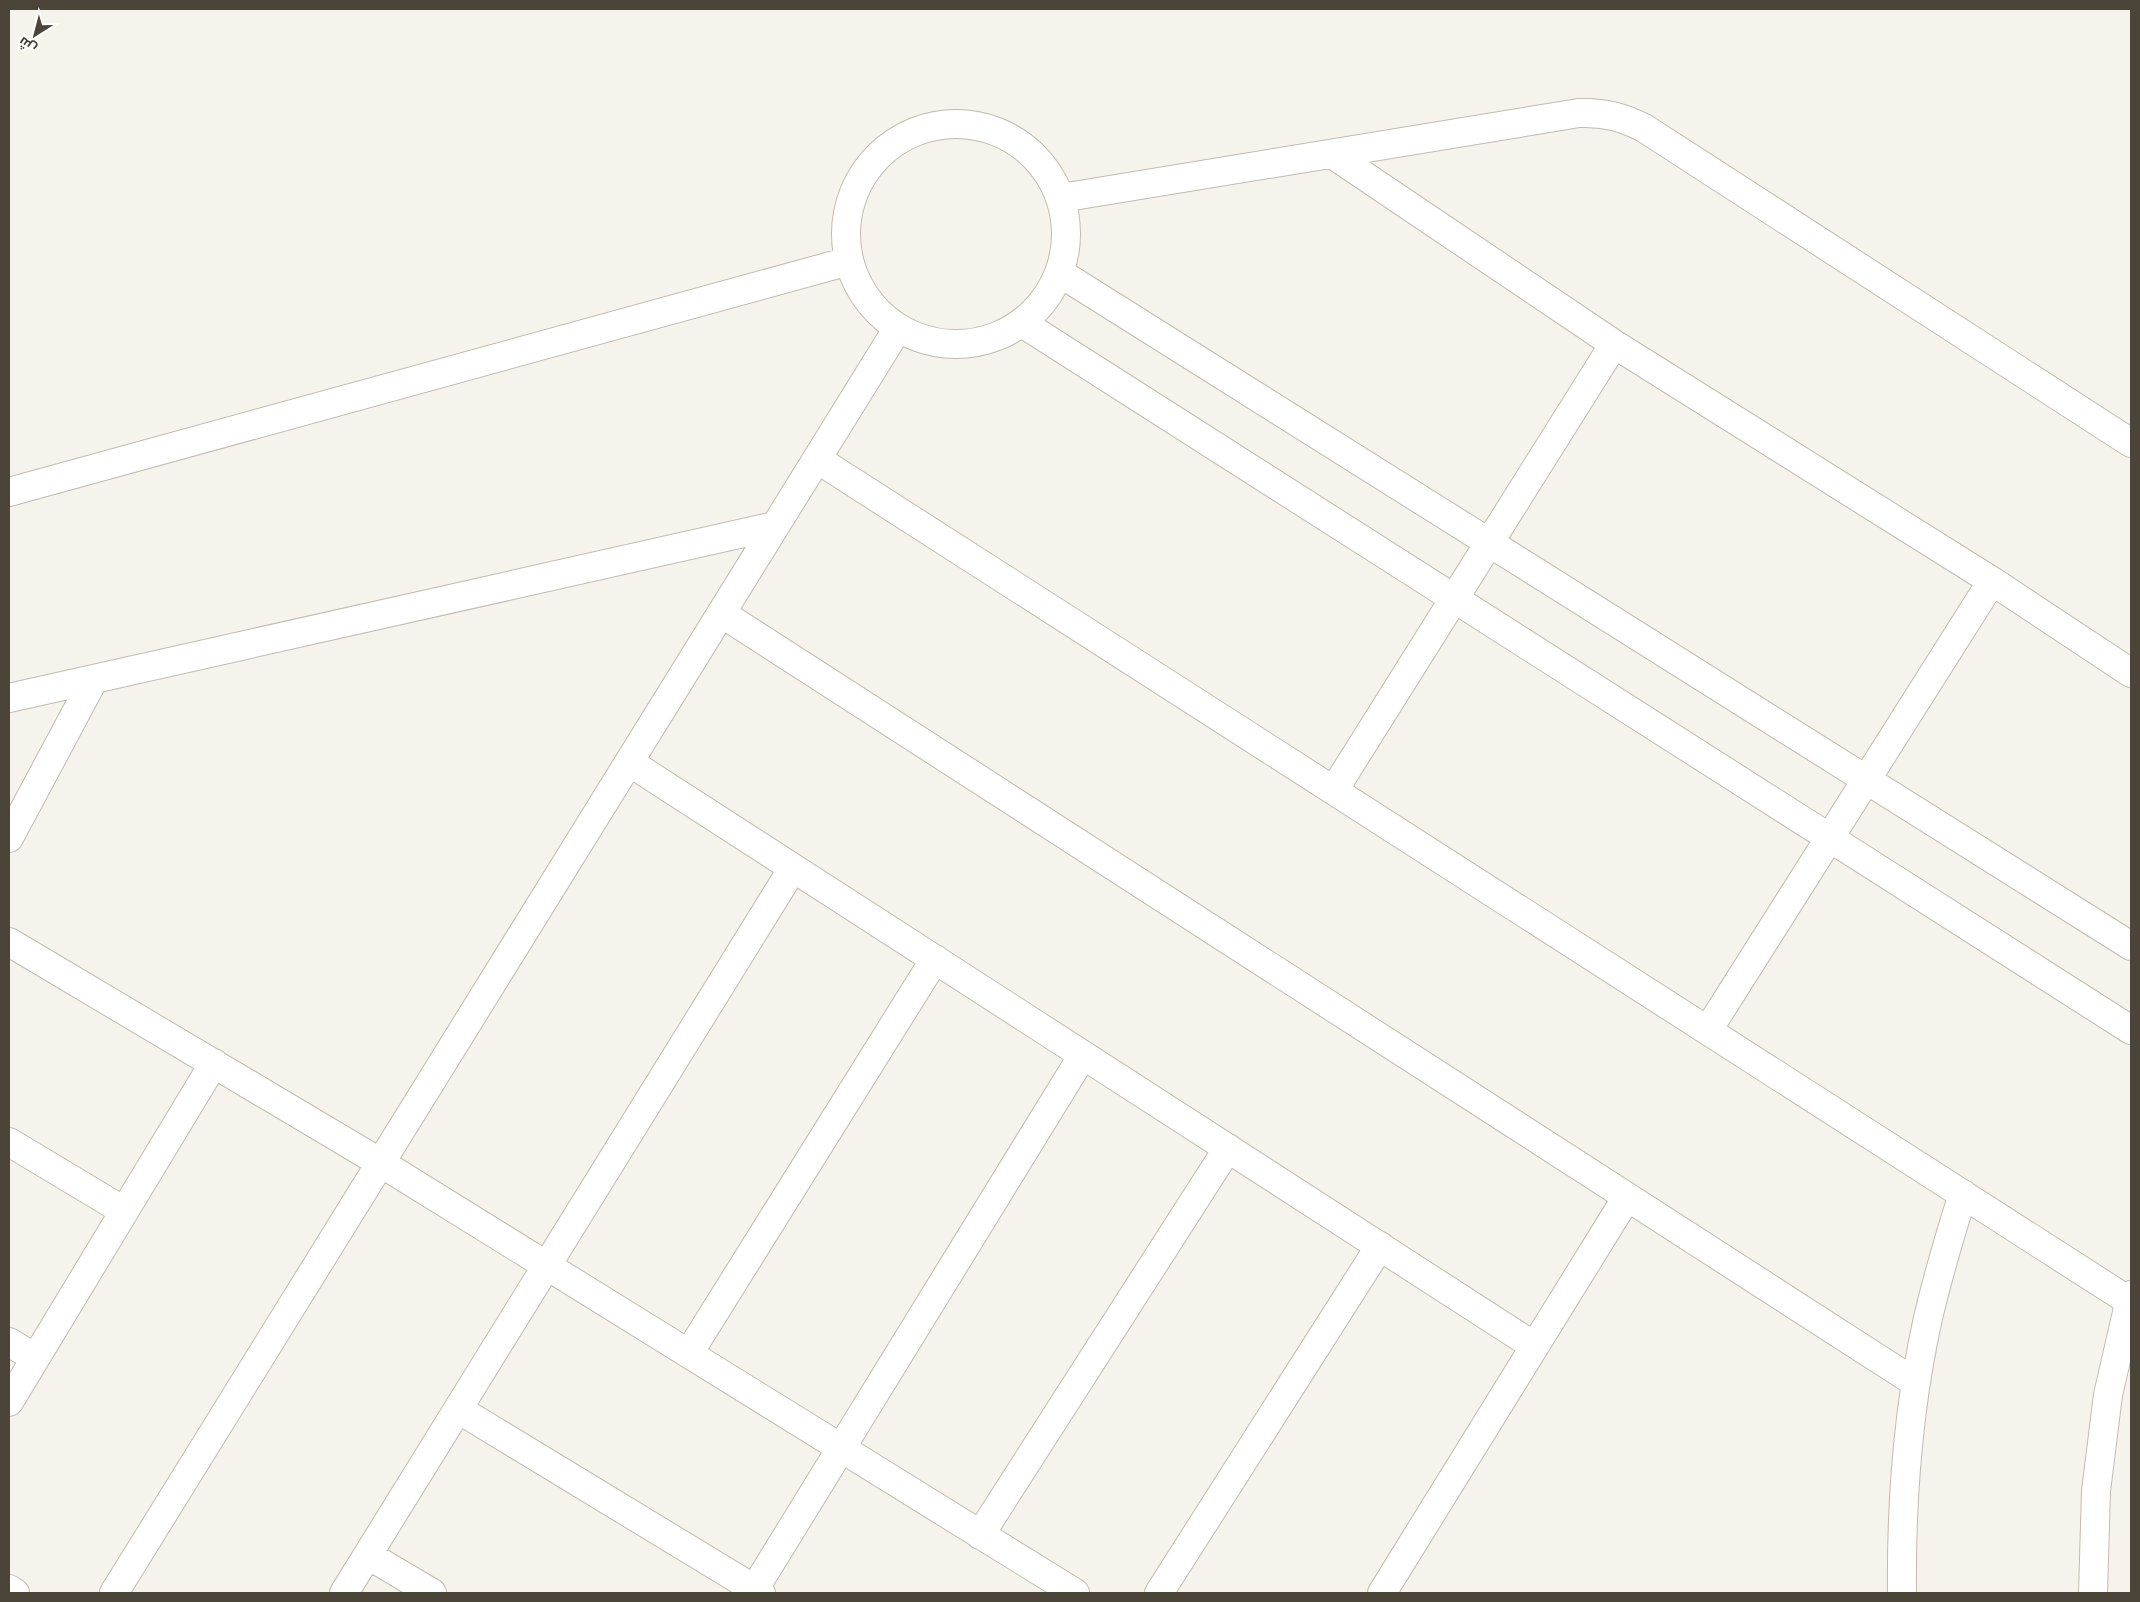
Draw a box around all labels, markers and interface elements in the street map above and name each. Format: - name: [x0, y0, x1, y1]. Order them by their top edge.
- north arrow: [10, 10, 60, 60]
- text: ش: [15, 33, 40, 58]

